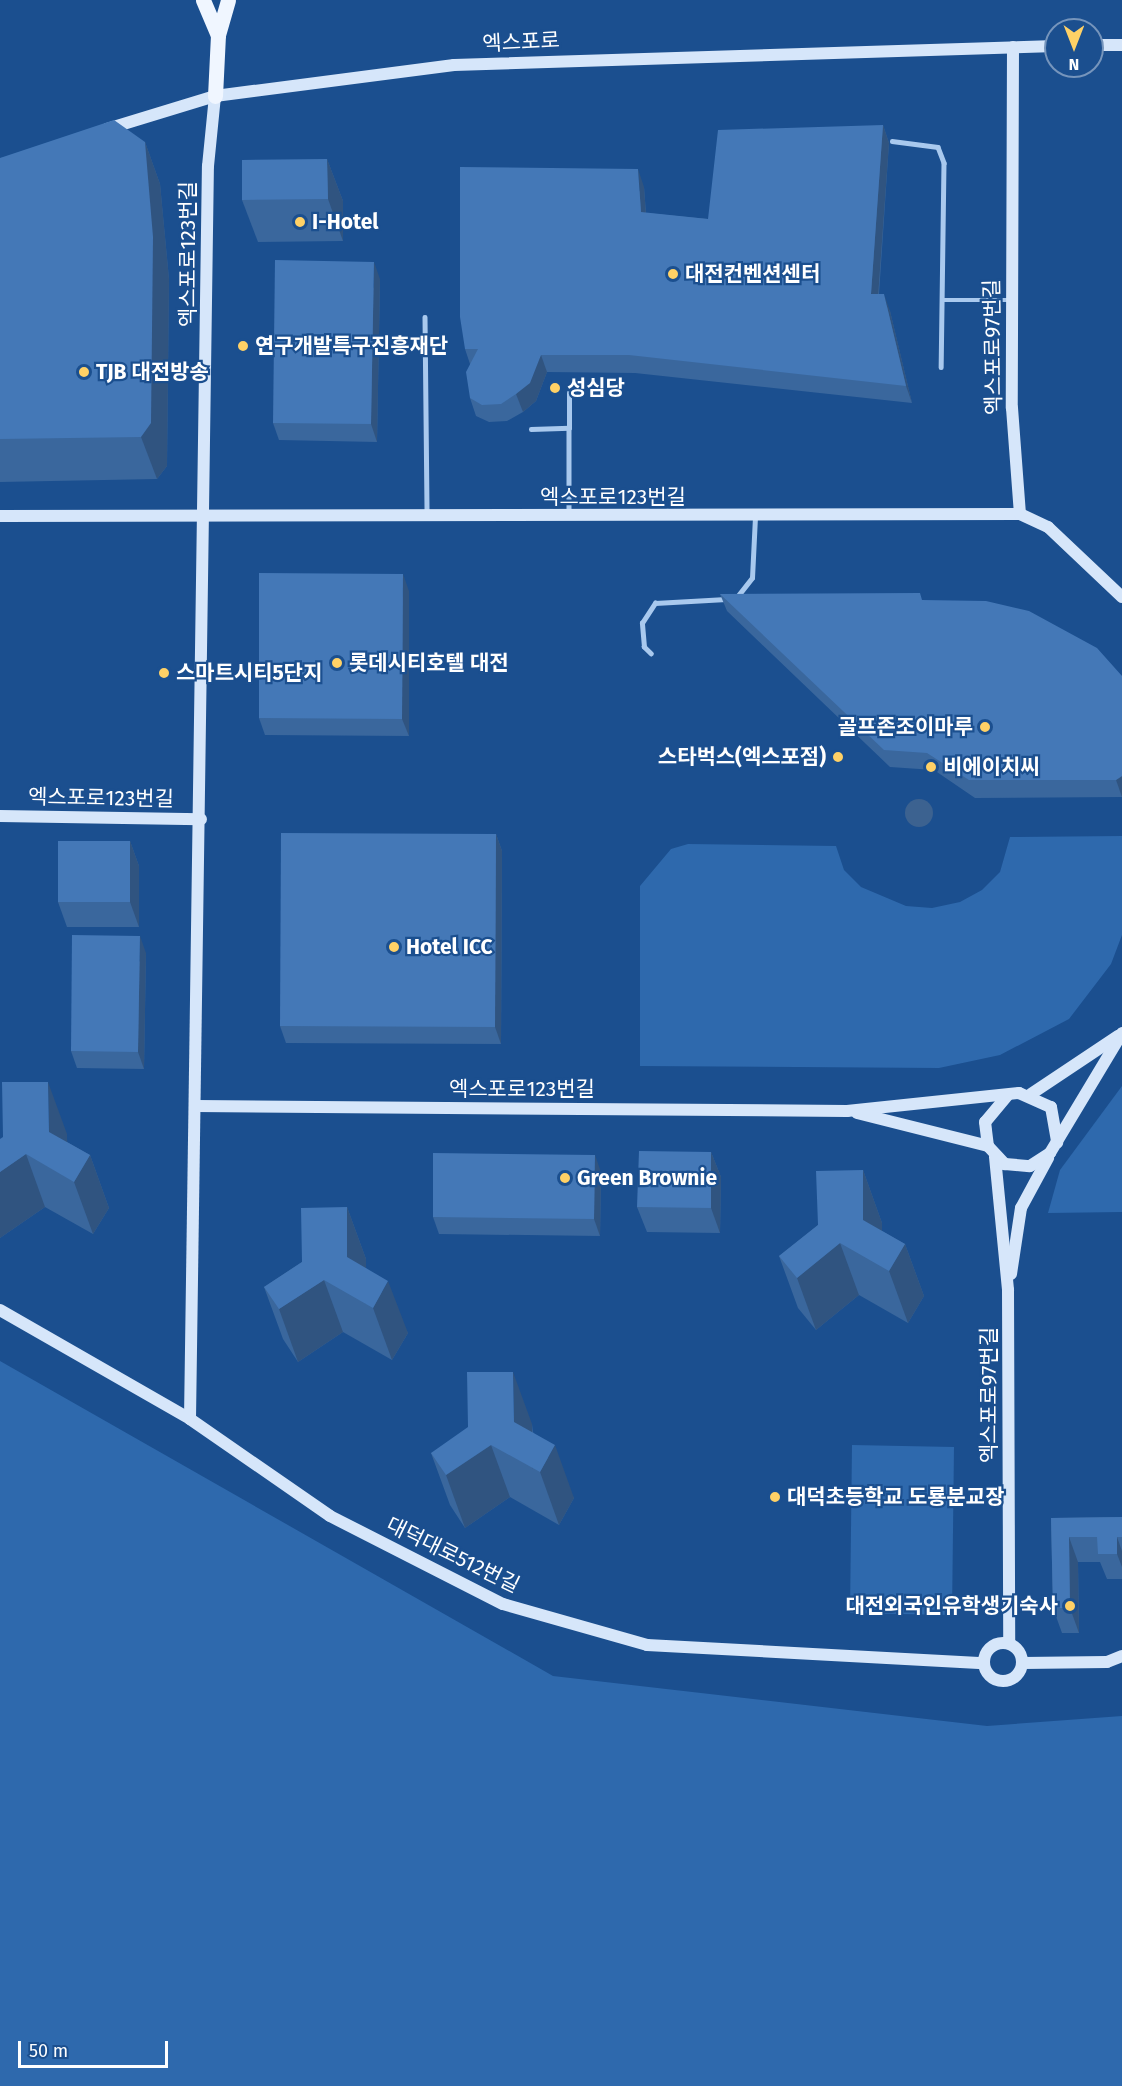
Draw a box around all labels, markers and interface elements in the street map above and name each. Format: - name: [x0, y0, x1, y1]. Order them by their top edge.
- north arrow: [1044, 18, 1104, 78]
- street label: 엑스포로: [482, 27, 560, 57]
- text: N: [1069, 55, 1079, 74]
- street label: 엑스포로123번길: [175, 181, 201, 327]
- place label: I-Hotel: [312, 209, 379, 235]
- marker: I-Hotel: [293, 215, 307, 229]
- place label: 대전컨벤션센터: [685, 261, 820, 287]
- marker: 대전컨벤션센터: [666, 267, 680, 281]
- street label: 엑스포로97번길: [979, 279, 1007, 415]
- place label: 연구개발특구진흥재단: [255, 333, 448, 359]
- marker: 연구개발특구진흥재단: [236, 339, 250, 353]
- place label: TJB 대전방송: [96, 359, 209, 385]
- marker: TJB 대전방송: [77, 365, 91, 379]
- place label: 성심당: [567, 375, 625, 401]
- marker: 성심당: [548, 381, 562, 395]
- street label: 엑스포로123번길: [540, 484, 686, 510]
- place label: 롯데시티호텔 대전: [349, 650, 509, 676]
- marker: 롯데시티호텔 대전: [330, 656, 344, 670]
- place label: 스마트시티5단지: [176, 660, 322, 686]
- marker: 스마트시티5단지: [157, 666, 171, 680]
- place label: 골프존조이마루: [838, 714, 973, 740]
- marker: 골프존조이마루: [978, 720, 992, 734]
- place label: 스타벅스(엑스포점): [658, 744, 826, 770]
- marker: 스타벅스(엑스포점): [831, 750, 845, 764]
- place label: 비에이치씨: [943, 754, 1040, 780]
- marker: 비에이치씨: [924, 760, 938, 774]
- street label: 엑스포로123번길: [28, 784, 174, 812]
- place label: Hotel ICC: [406, 934, 493, 960]
- marker: Hotel ICC: [387, 940, 401, 954]
- street label: 엑스포로123번길: [449, 1076, 595, 1102]
- place label: Green Brownie: [577, 1165, 717, 1191]
- marker: Green Brownie: [558, 1171, 572, 1185]
- street label: 엑스포로97번길: [976, 1327, 1002, 1463]
- place label: 대덕초등학교 도룡분교장: [787, 1484, 1004, 1510]
- marker: 대덕초등학교 도룡분교장: [768, 1490, 782, 1504]
- street label: 대덕대로512번길: [382, 1512, 524, 1598]
- place label: 대전외국인유학생기숙사: [845, 1593, 1058, 1619]
- marker: 대전외국인유학생기숙사: [1063, 1599, 1077, 1613]
- scale bar: [21, 2029, 171, 2067]
- text: 50 m: [29, 2040, 68, 2062]

